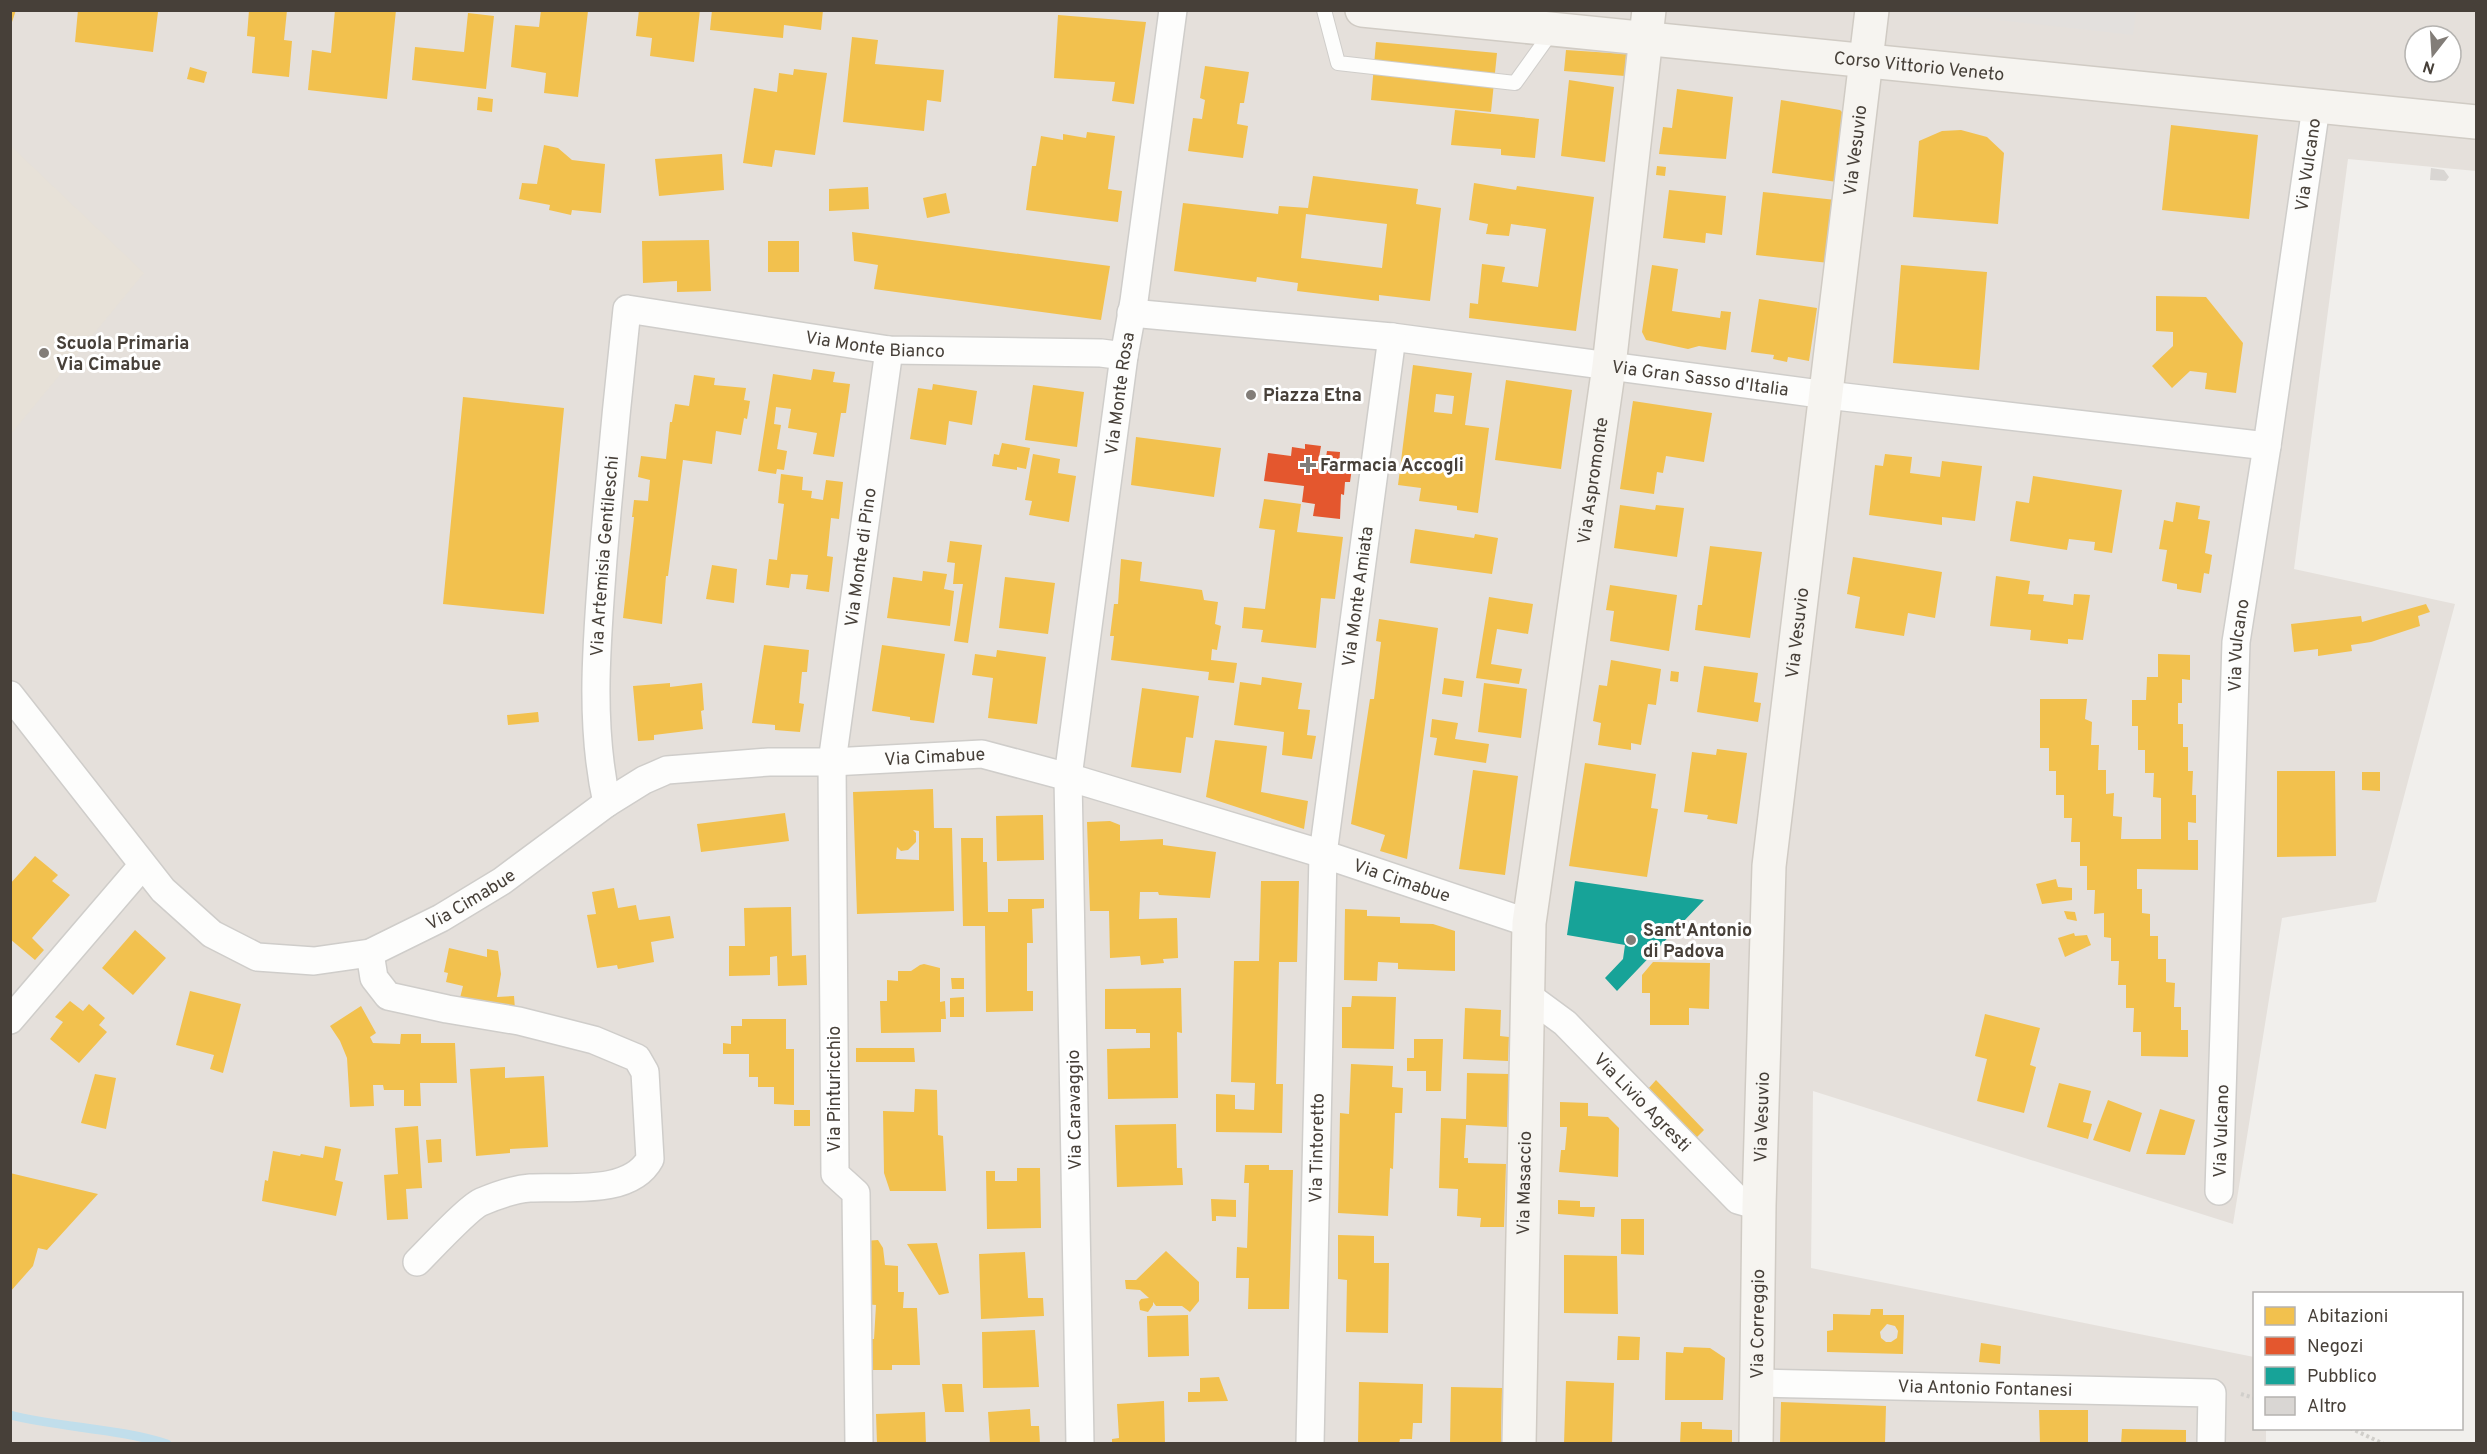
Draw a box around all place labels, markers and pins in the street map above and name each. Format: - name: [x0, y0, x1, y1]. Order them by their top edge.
- place label: Scuola Primaria Via Cimabue: [56, 333, 189, 377]
- marker: Scuola Primaria Via Cimabue: [37, 346, 51, 360]
- place label: Piazza Etna: [1263, 385, 1362, 408]
- marker: Piazza Etna: [1244, 388, 1258, 402]
- place label: Farmacia Accogli: [1320, 455, 1464, 478]
- marker: Farmacia Accogli: [1301, 458, 1315, 472]
- place label: Sant'Antonio di Padova: [1643, 920, 1752, 964]
- marker: Sant'Antonio di Padova: [1624, 933, 1638, 947]

